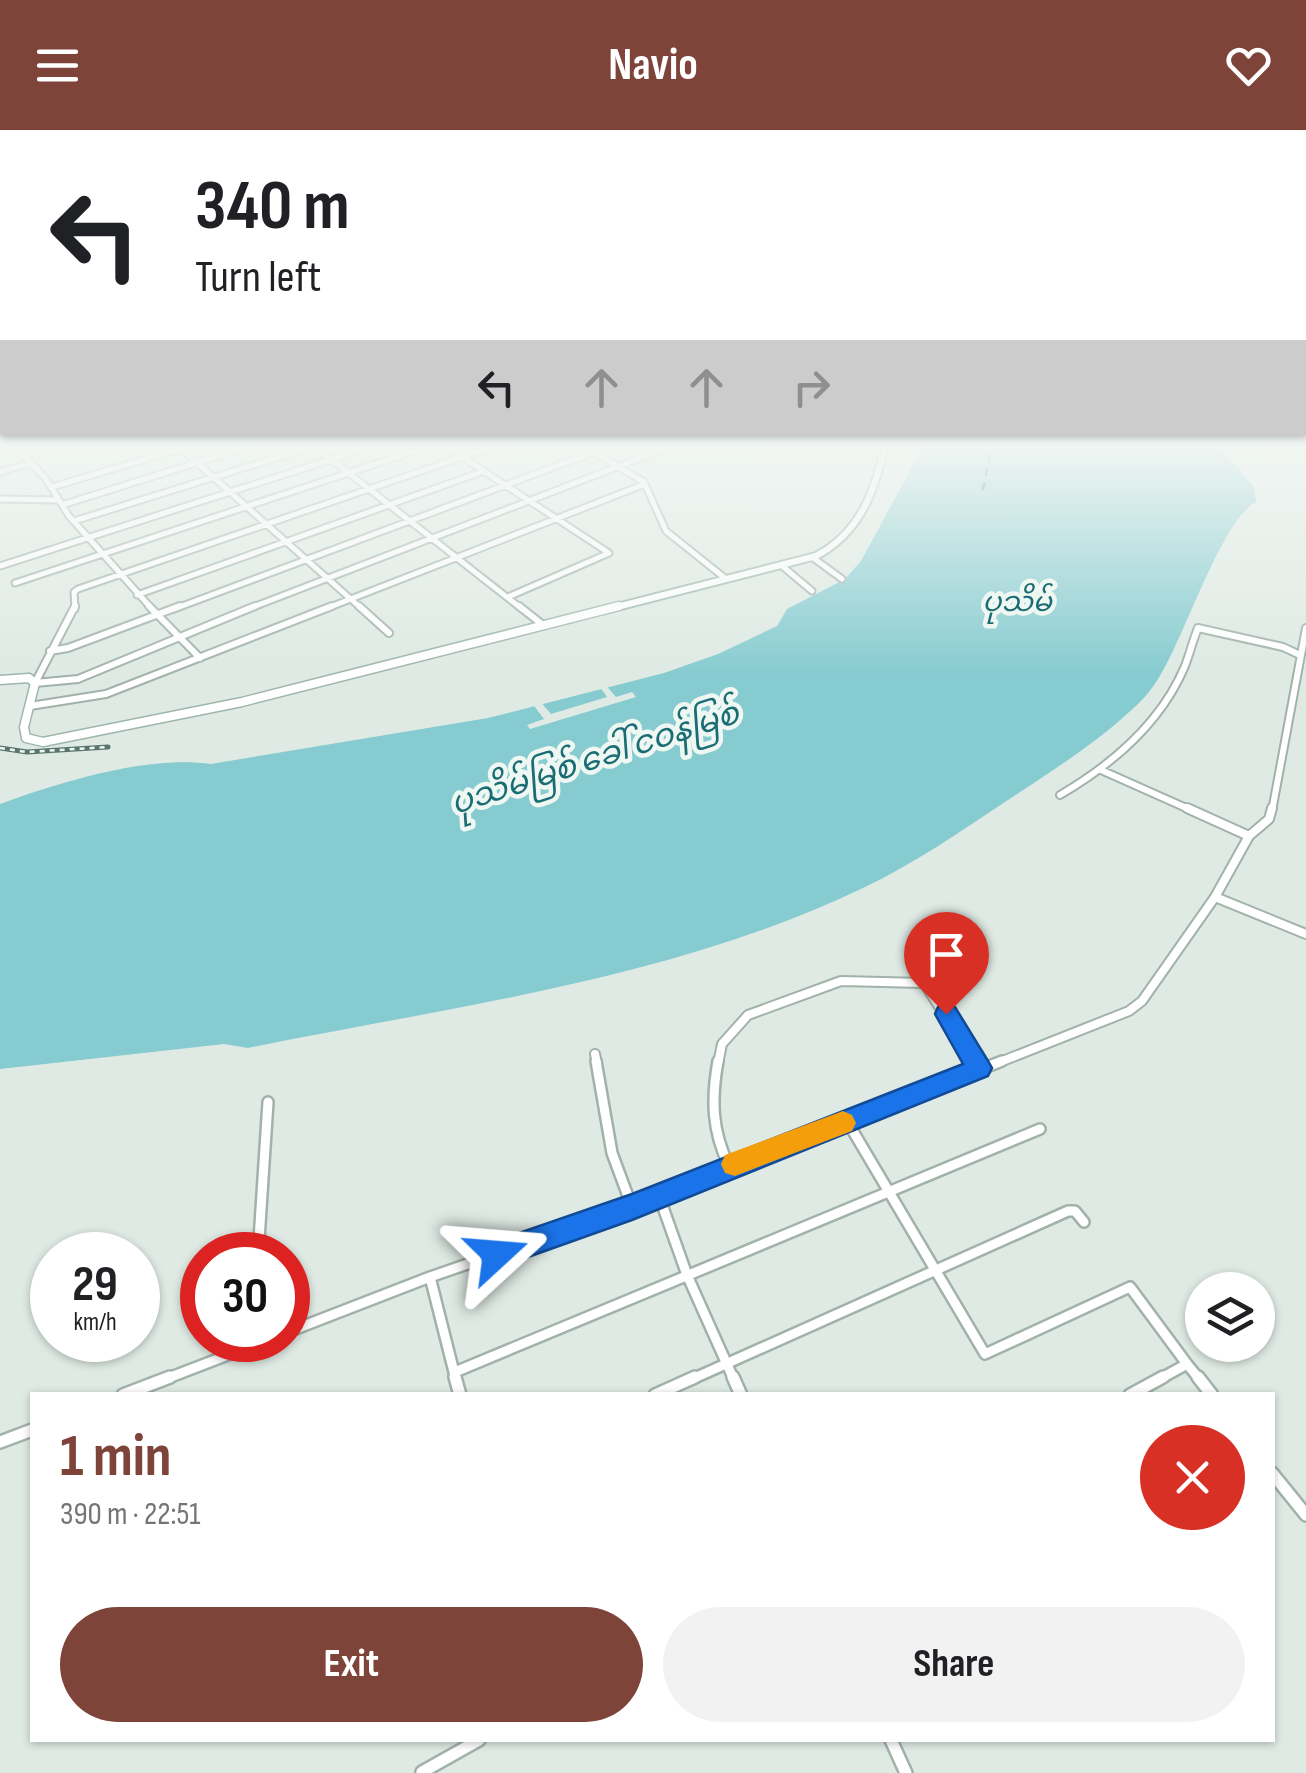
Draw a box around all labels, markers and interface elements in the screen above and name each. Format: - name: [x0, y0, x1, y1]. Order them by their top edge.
- icon: menu: [30, 38, 85, 93]
- text: Navio: [608, 38, 698, 93]
- icon: heart: [1221, 38, 1276, 93]
- text: 340 m: [195, 165, 350, 249]
- icon: left: [30, 170, 160, 300]
- text: Turn left: [195, 250, 321, 305]
- icon: left: [469, 360, 524, 415]
- icon: ahead: [574, 360, 629, 415]
- icon: ahead: [679, 360, 734, 415]
- icon: right: [784, 360, 839, 415]
- water label: ပုသိမ်: [982, 582, 1054, 625]
- water label: ပုသိမ်မြစ် ခေါ် ငဝန်မြစ်: [445, 690, 748, 829]
- pin: [904, 912, 989, 1015]
- icon: arrive: [919, 927, 974, 982]
- position arrow: [445, 1202, 549, 1306]
- speed limit sign: 30: [180, 1232, 310, 1362]
- text: 29: [72, 1255, 118, 1315]
- map controls: [1185, 1272, 1275, 1362]
- button: layers: [1185, 1272, 1275, 1362]
- text: km/h: [73, 1307, 117, 1338]
- text: 1 min: [60, 1421, 172, 1493]
- button: close: [1140, 1425, 1245, 1530]
- text: 390 m · 22:51: [60, 1495, 201, 1534]
- button: Exit: [60, 1607, 643, 1722]
- button: Share: [663, 1607, 1245, 1722]

